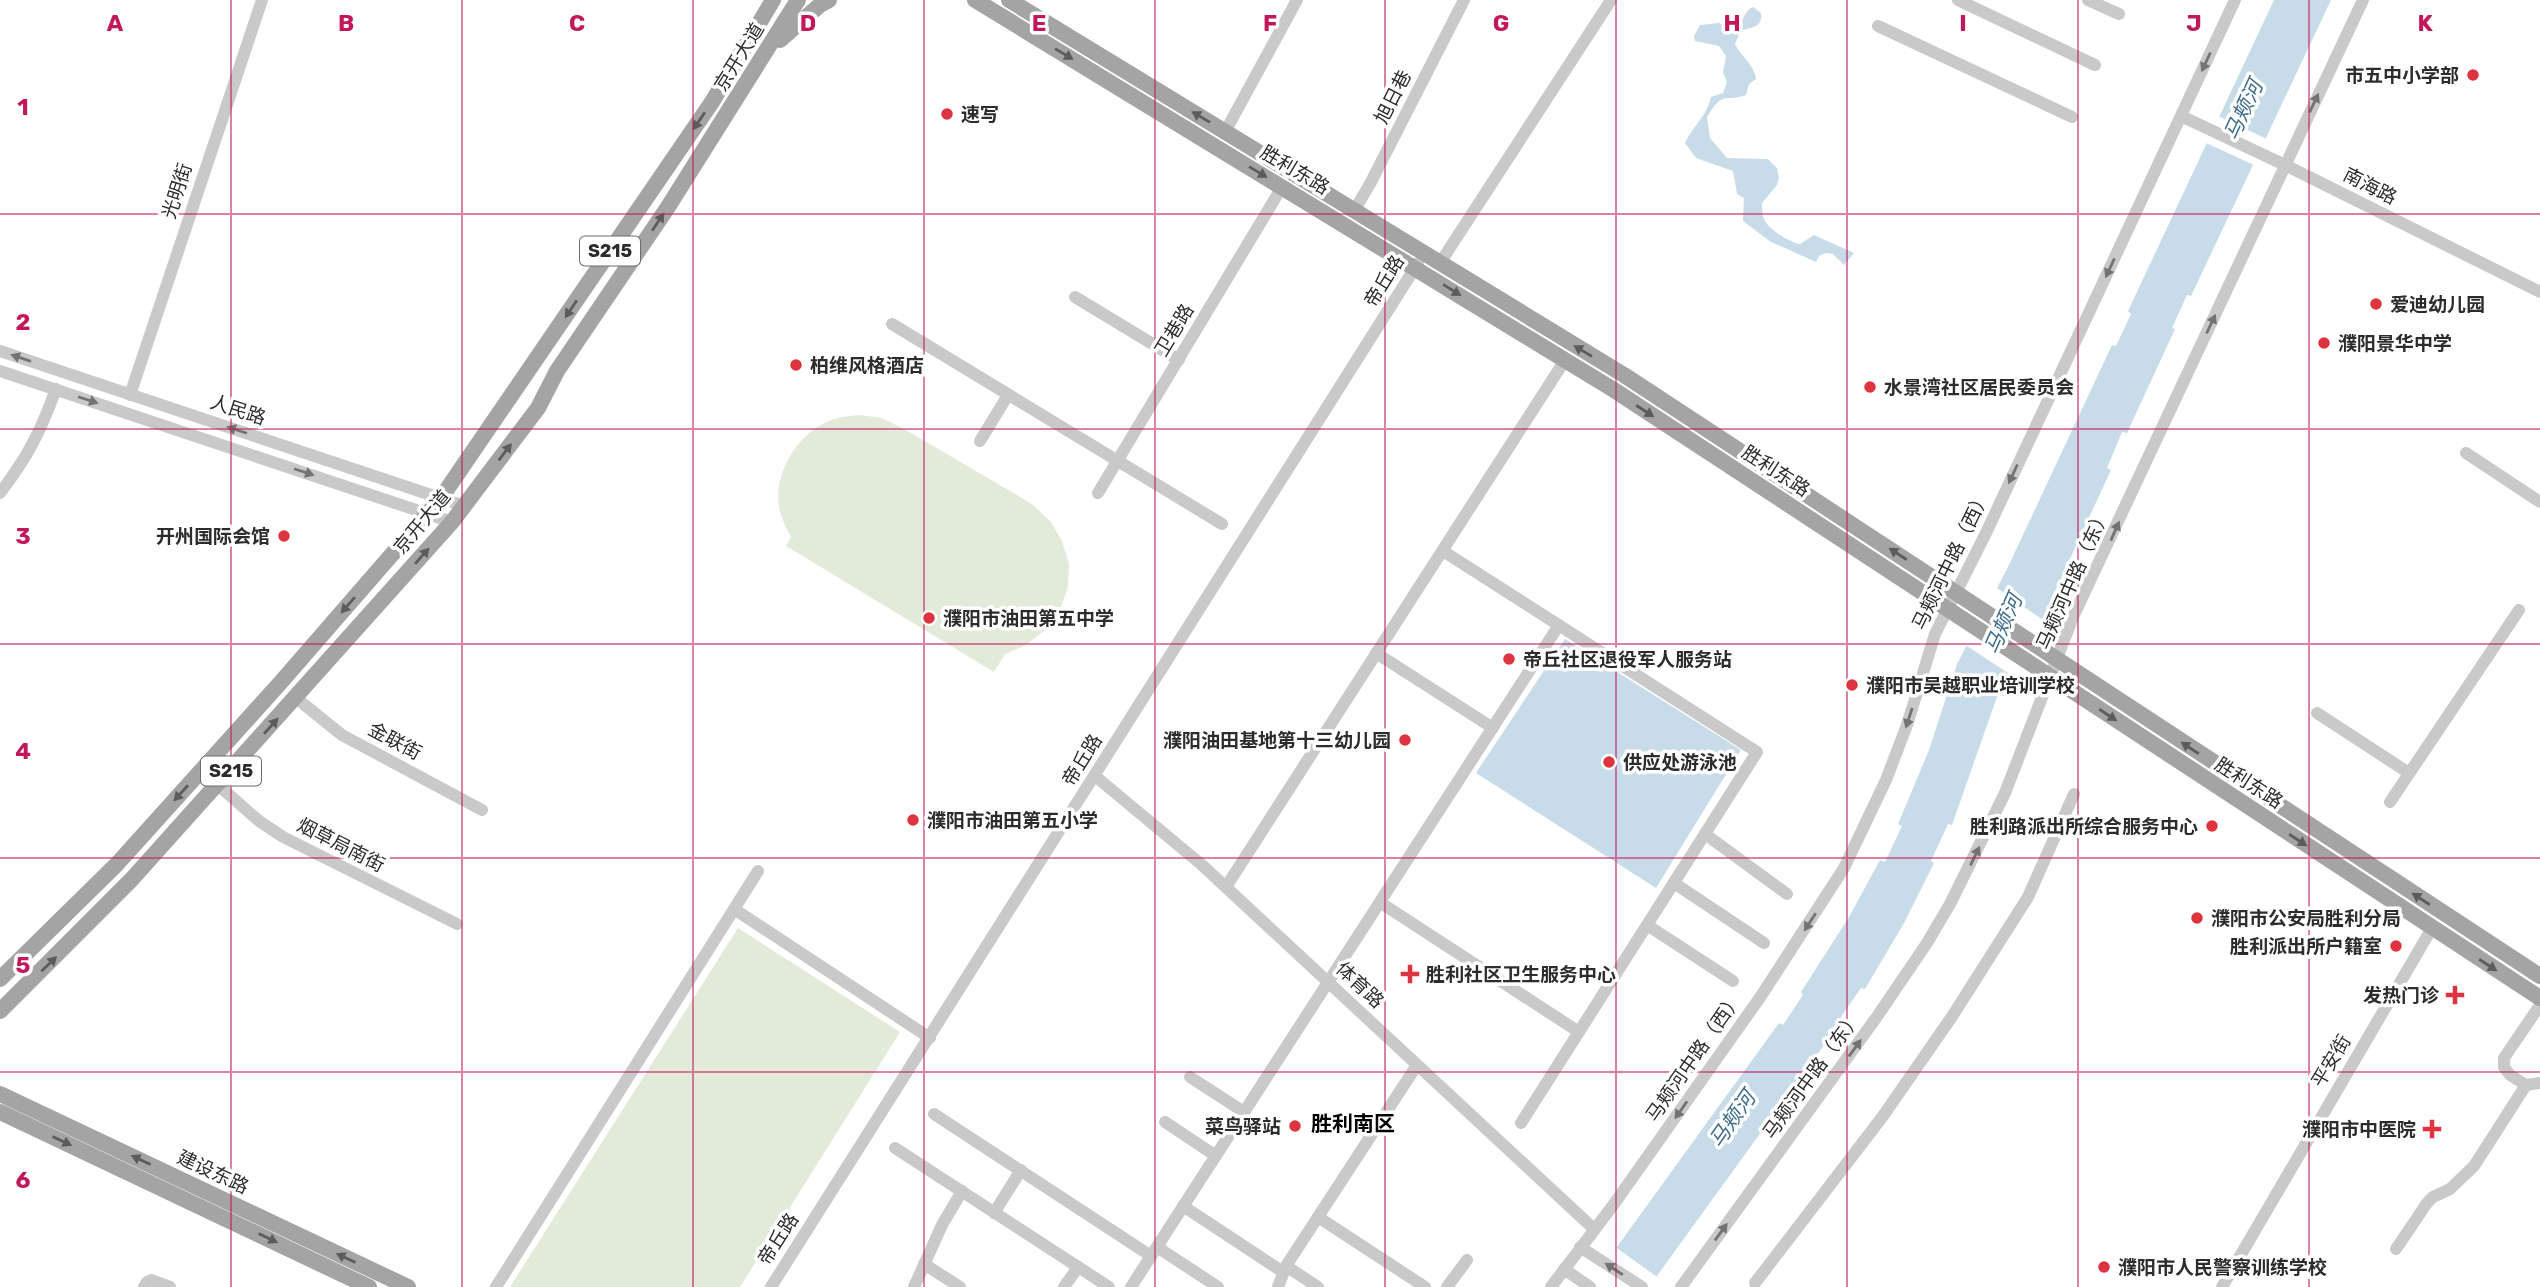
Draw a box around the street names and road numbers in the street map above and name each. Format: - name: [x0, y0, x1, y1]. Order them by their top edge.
- street label: 京开大道: [709, 19, 769, 95]
- street label: 旭日巷: [1370, 66, 1416, 128]
- street label: 胜利东路: [1256, 141, 1334, 199]
- street label: 光明街: [157, 160, 197, 222]
- street label: 南海路: [2339, 163, 2401, 209]
- road number: S215: [580, 236, 640, 265]
- street label: 帝丘路: [1359, 251, 1409, 311]
- street label: 卫巷路: [1149, 300, 1199, 360]
- street label: 人民路: [207, 390, 269, 430]
- street label: 胜利东路: [1738, 441, 1814, 501]
- street label: 京开大道: [389, 485, 455, 559]
- street label: 马颊河中路（西）: [1907, 487, 1995, 633]
- street label: 马颊河中路（东）: [2032, 505, 2114, 653]
- street label: 金联街: [364, 717, 426, 765]
- street label: 帝丘路: [1057, 730, 1107, 790]
- street label: 胜利东路: [2211, 753, 2287, 813]
- road number: S215: [201, 756, 261, 786]
- street label: 烟草局南街: [293, 813, 389, 877]
- street label: 体育路: [1331, 957, 1389, 1013]
- street label: 马颊河中路（西）: [1641, 988, 1747, 1126]
- street label: 马颊河中路（东）: [1758, 1007, 1866, 1143]
- street label: 平安街: [2306, 1031, 2356, 1091]
- street label: 建设东路: [174, 1146, 252, 1198]
- street label: 帝丘路: [753, 1209, 803, 1269]

